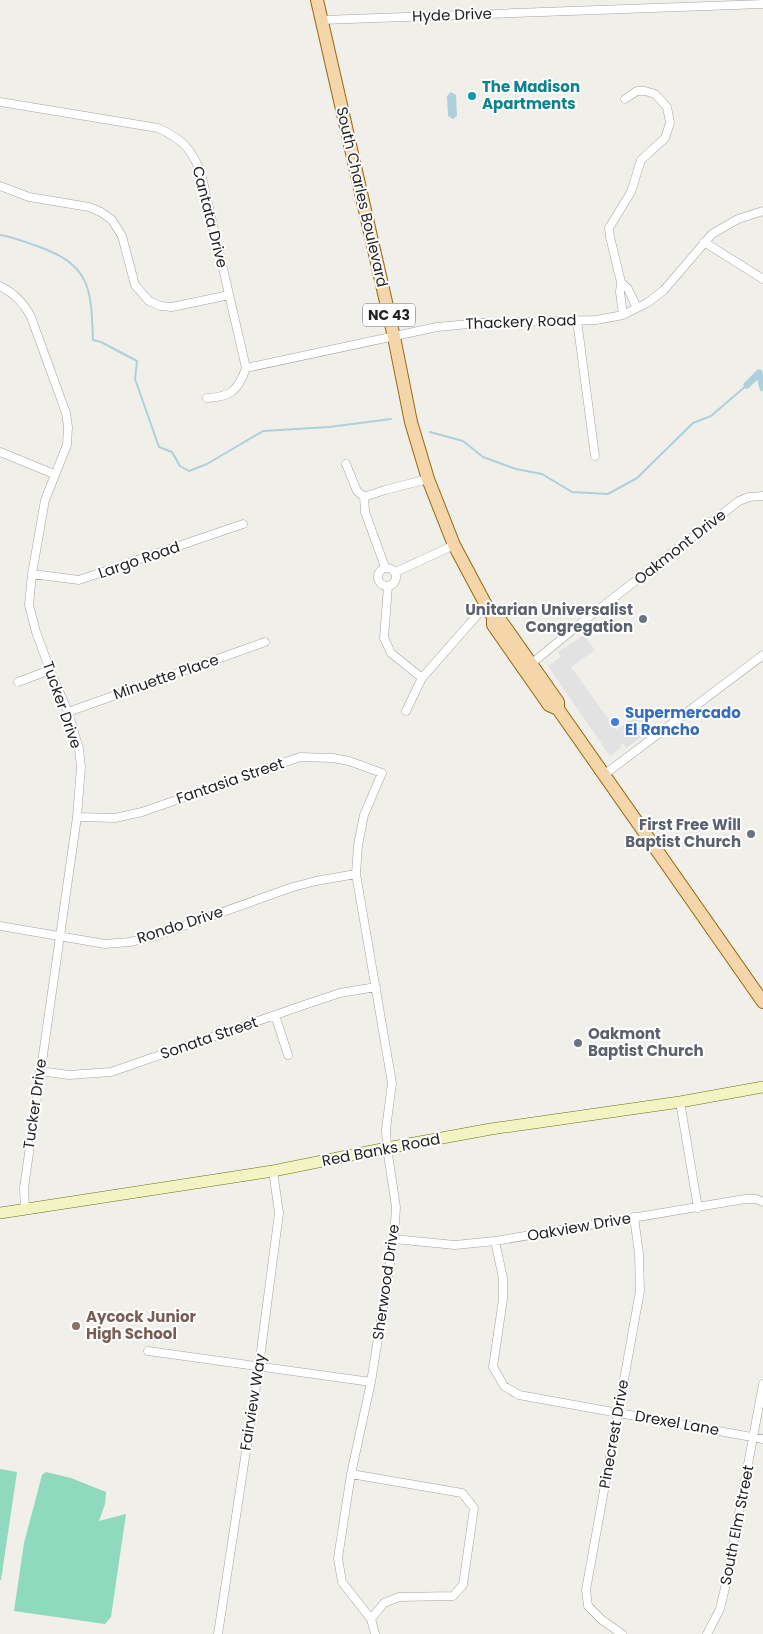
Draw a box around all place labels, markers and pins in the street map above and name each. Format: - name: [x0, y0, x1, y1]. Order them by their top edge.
- place label: The Madison Apartments: [482, 76, 580, 114]
- marker: The Madison Apartments: [466, 90, 478, 102]
- place label: Unitarian Universalist Congregation: [465, 599, 633, 637]
- marker: Unitarian Universalist Congregation: [637, 613, 649, 625]
- place label: Supermercado El Rancho: [625, 702, 741, 740]
- marker: Supermercado El Rancho: [609, 716, 621, 728]
- place label: First Free Will Baptist Church: [625, 814, 741, 852]
- marker: First Free Will Baptist Church: [745, 828, 757, 840]
- place label: Oakmont Baptist Church: [588, 1023, 704, 1061]
- marker: Oakmont Baptist Church: [572, 1037, 584, 1049]
- place label: Aycock Junior High School: [86, 1306, 197, 1344]
- marker: Aycock Junior High School: [70, 1320, 82, 1332]

